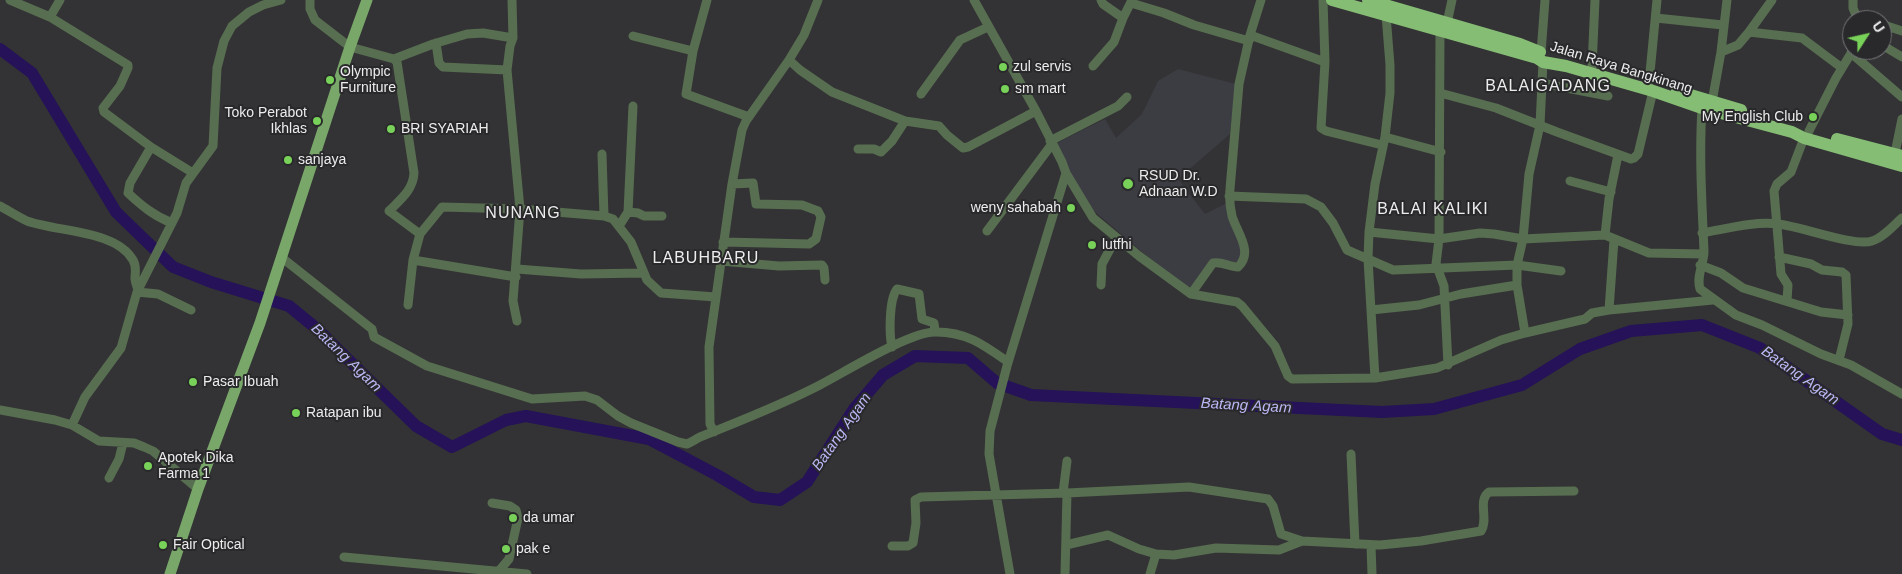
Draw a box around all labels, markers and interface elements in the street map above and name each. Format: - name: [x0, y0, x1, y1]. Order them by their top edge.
- north arrow: [1842, 10, 1892, 60]
- text: U: [1869, 18, 1888, 36]
- street label: Jalan Raya Bangkinang: [1548, 38, 1694, 98]
- place label: zul servis: [1013, 59, 1071, 75]
- marker: zul servis: [997, 61, 1009, 73]
- place label: Olympic Furniture: [340, 64, 396, 96]
- marker: Olympic Furniture: [324, 74, 336, 86]
- district label: BALAIGADANG: [1484, 77, 1612, 97]
- place label: sm mart: [1015, 81, 1066, 97]
- marker: sm mart: [999, 83, 1011, 95]
- place label: Toko Perabot Ikhlas: [225, 105, 307, 138]
- place label: My English Club: [1702, 109, 1803, 125]
- marker: My English Club: [1807, 111, 1819, 123]
- marker: Toko Perabot Ikhlas: [311, 115, 323, 127]
- place label: BRI SYARIAH: [401, 121, 489, 137]
- marker: BRI SYARIAH: [385, 123, 397, 135]
- place label: sanjaya: [298, 152, 346, 168]
- marker: sanjaya: [282, 154, 294, 166]
- place label: RSUD Dr. Adnaan W.D: [1139, 168, 1218, 200]
- marker: RSUD Dr. Adnaan W.D: [1121, 177, 1135, 191]
- place label: weny sahabah: [971, 200, 1061, 216]
- district label: BALAI KALIKI: [1376, 200, 1490, 220]
- marker: weny sahabah: [1065, 202, 1077, 214]
- district label: NUNANG: [485, 204, 561, 224]
- place label: lutfhi: [1102, 237, 1132, 253]
- marker: lutfhi: [1086, 239, 1098, 251]
- district label: LABUHBARU: [651, 249, 761, 269]
- water label: Batang Agam: [307, 320, 385, 396]
- water label: Batang Agam: [1758, 343, 1842, 409]
- place label: Pasar Ibuah: [203, 374, 278, 390]
- marker: Pasar Ibuah: [187, 376, 199, 388]
- water label: Batang Agam: [809, 390, 875, 474]
- water label: Batang Agam: [1200, 395, 1292, 417]
- place label: Ratapan ibu: [306, 405, 382, 421]
- marker: Ratapan ibu: [290, 407, 302, 419]
- place label: Apotek Dika Farma 1: [158, 450, 233, 482]
- marker: Apotek Dika Farma 1: [142, 460, 154, 472]
- place label: da umar: [523, 510, 574, 526]
- marker: da umar: [507, 512, 519, 524]
- place label: Fair Optical: [173, 537, 245, 553]
- marker: Fair Optical: [157, 539, 169, 551]
- place label: pak e: [516, 541, 550, 557]
- marker: pak e: [500, 543, 512, 555]

